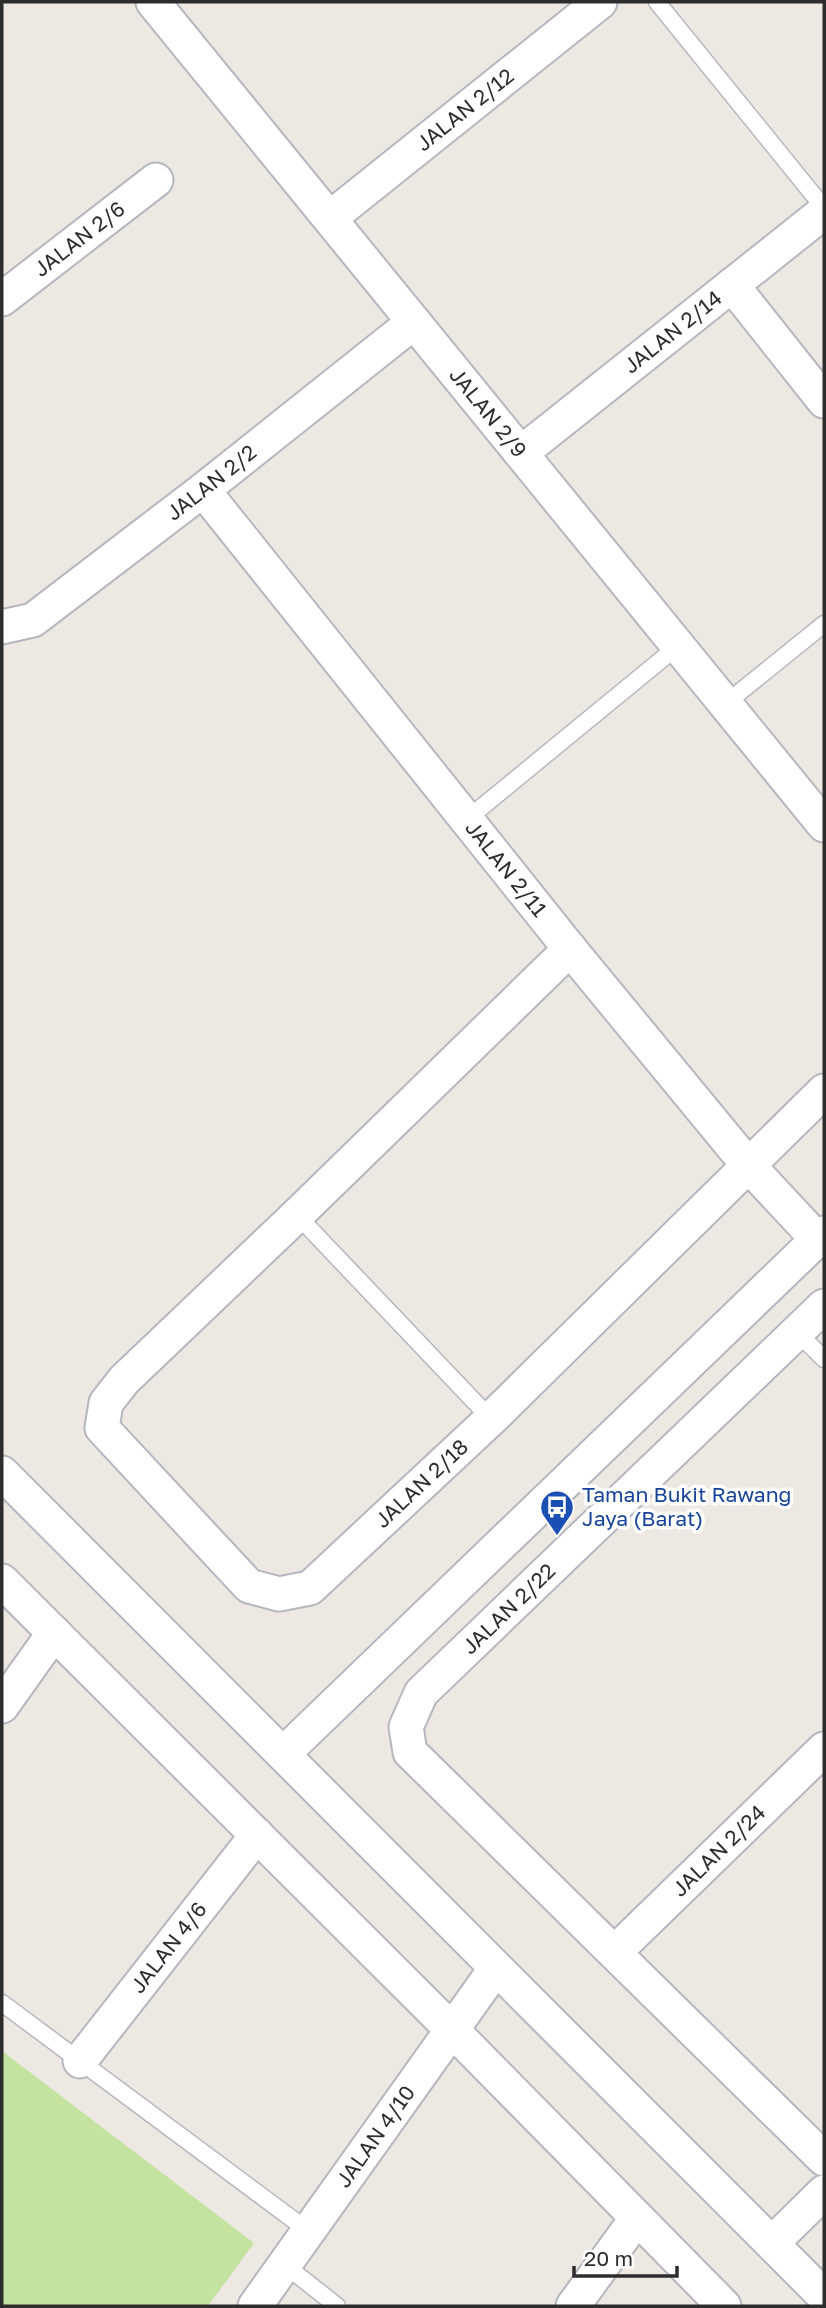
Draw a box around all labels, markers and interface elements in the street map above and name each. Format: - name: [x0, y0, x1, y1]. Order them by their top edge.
- street label: JALAN 2/12: [410, 62, 519, 156]
- street label: JALAN 2/6: [28, 195, 130, 282]
- street label: JALAN 2/14: [618, 284, 727, 378]
- street label: JALAN 2/9: [444, 362, 533, 462]
- street label: JALAN 2/2: [161, 439, 261, 525]
- street label: JALAN 2/11: [460, 815, 553, 921]
- street label: JALAN 2/18: [369, 1433, 473, 1533]
- place label: Taman Bukit Rawang Jaya (Barat): [582, 1481, 792, 1531]
- bus stop icon: Taman Bukit Rawang Jaya (Barat): [538, 1488, 576, 1537]
- street label: JALAN 2/22: [456, 1557, 560, 1659]
- street label: JALAN 2/24: [666, 1799, 771, 1901]
- street label: JALAN 4/6: [124, 1896, 212, 1998]
- street label: JALAN 4/10: [330, 2080, 420, 2192]
- scale bar: [574, 2234, 677, 2278]
- text: 20 m: [584, 2245, 633, 2271]

